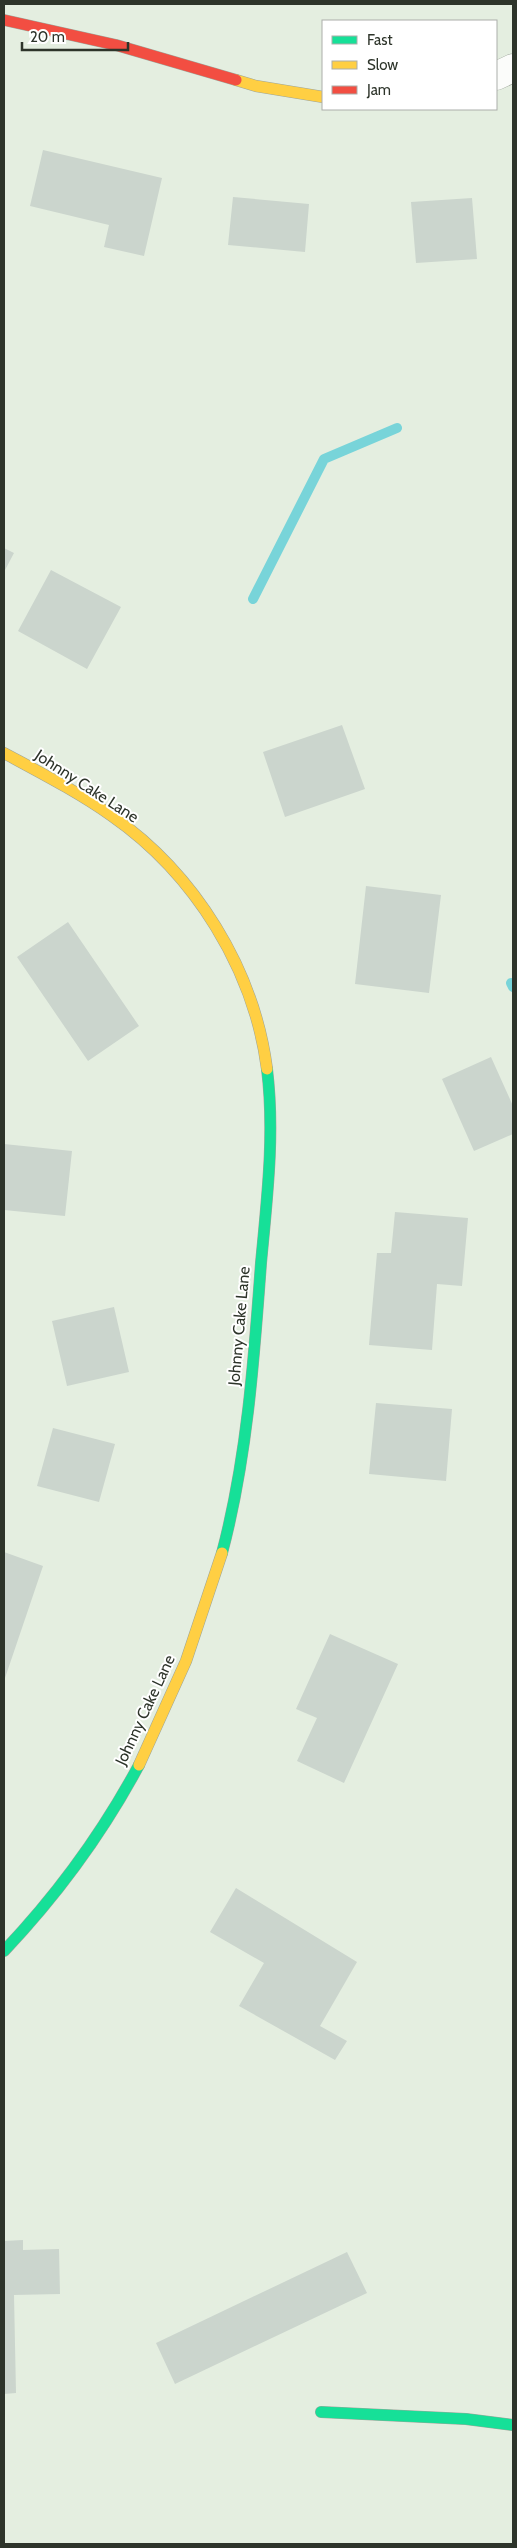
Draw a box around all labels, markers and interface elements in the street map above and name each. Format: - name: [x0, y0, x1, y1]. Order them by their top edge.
- scale bar: [22, 20, 129, 52]
- legend: [322, 20, 497, 110]
- text: 20 m: [30, 28, 65, 46]
- text: Fast: [367, 31, 392, 49]
- text: Slow: [367, 56, 398, 74]
- text: Jam: [366, 81, 391, 99]
- street label: Johnny Cake Lane: [31, 745, 142, 827]
- street label: Johnny Cake Lane: [224, 1266, 254, 1387]
- street label: Johnny Cake Lane: [111, 1652, 179, 1769]

